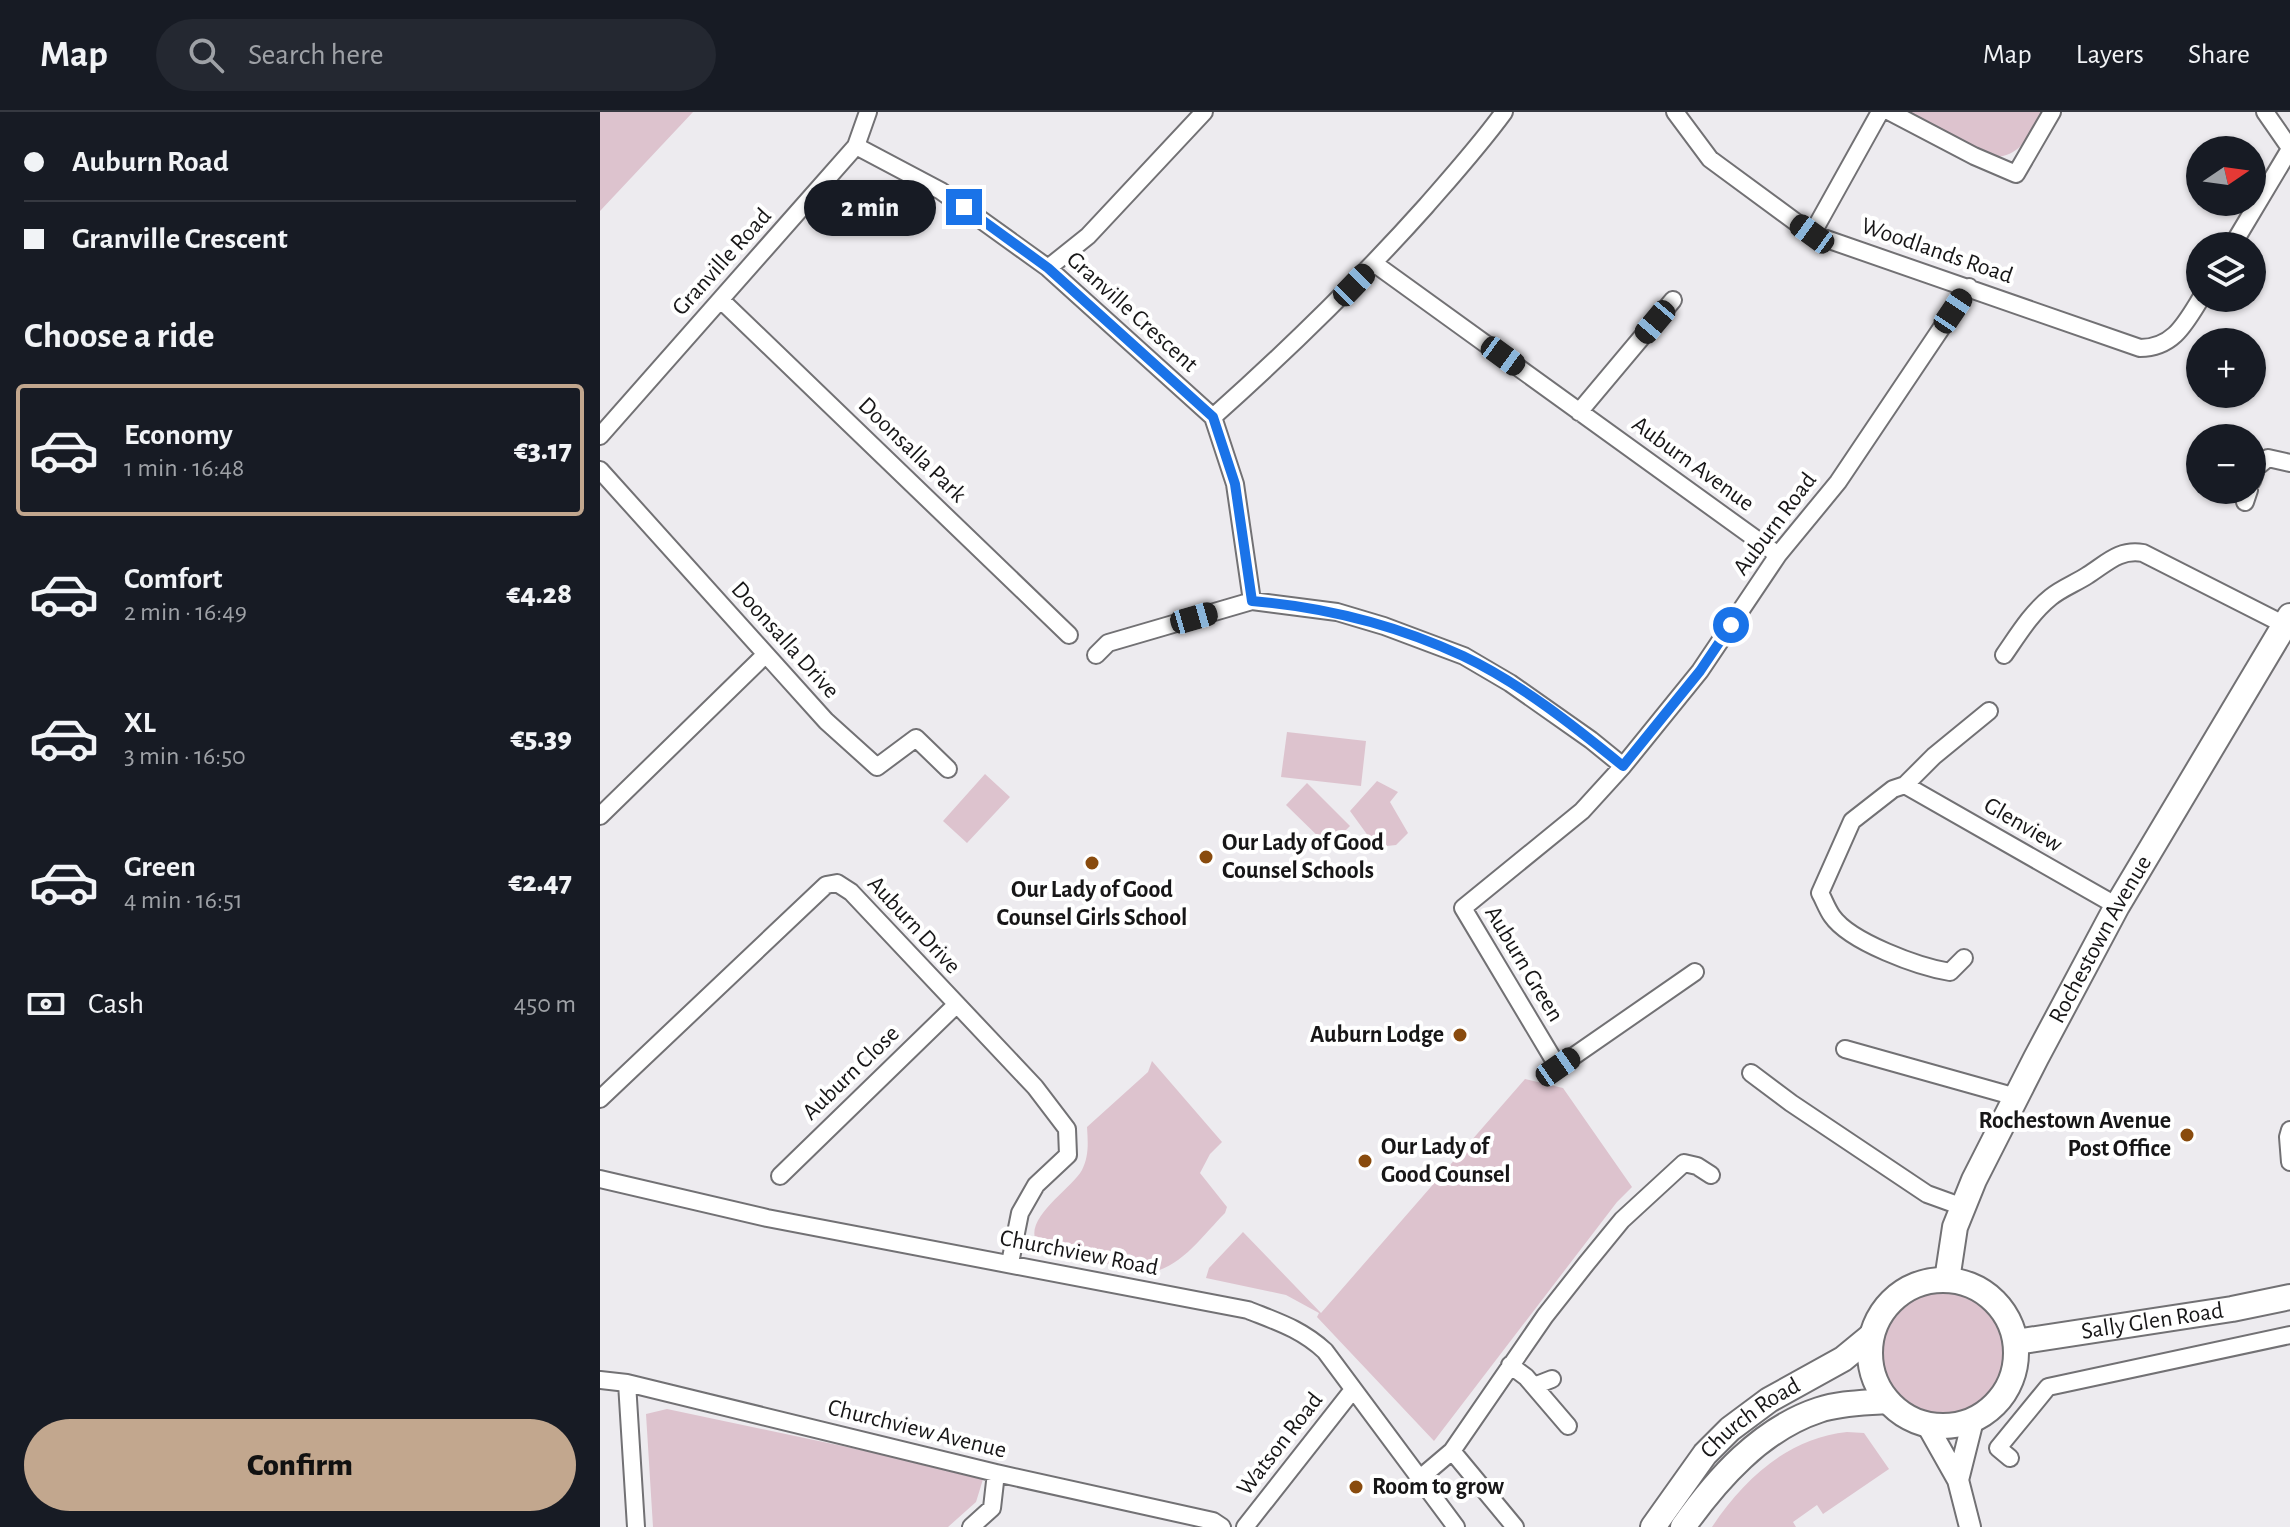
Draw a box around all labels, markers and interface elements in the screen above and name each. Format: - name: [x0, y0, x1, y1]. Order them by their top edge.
- search box: [156, 19, 716, 91]
- icon: search: [184, 33, 228, 77]
- text: Map: [40, 36, 108, 74]
- text: Search here: [248, 40, 384, 70]
- text: Map: [1983, 41, 2032, 69]
- text: Layers: [2076, 41, 2144, 69]
- text: Share: [2188, 41, 2250, 69]
- north arrow: [2186, 136, 2266, 216]
- map controls: [2186, 136, 2266, 504]
- text: Auburn Road: [72, 147, 229, 177]
- callout: 2 min: [804, 179, 936, 235]
- route end: [946, 189, 982, 225]
- text: 2 min: [841, 195, 899, 221]
- street label: Granville Road: [668, 204, 776, 320]
- car: [1786, 210, 1838, 258]
- street label: Woodlands Road: [1858, 214, 2016, 288]
- text: Granville Crescent: [72, 224, 288, 254]
- button: layers: [2186, 232, 2266, 312]
- street label: Granville Crescent: [1062, 247, 1202, 377]
- car: [1329, 259, 1379, 311]
- car: [1930, 284, 1976, 338]
- car: [1630, 296, 1680, 348]
- text: Choose a ride: [24, 318, 214, 354]
- button: +: [2186, 328, 2266, 408]
- car: [1477, 332, 1529, 380]
- street label: Doonsalla Park: [853, 393, 971, 507]
- street label: Auburn Avenue: [1628, 412, 1758, 516]
- icon: car: [28, 414, 100, 486]
- text: Economy: [124, 420, 233, 450]
- button: −: [2186, 424, 2266, 504]
- text: €3.17: [514, 435, 572, 465]
- text: 1 min · 16:48: [124, 455, 244, 481]
- street label: Auburn Road: [1729, 468, 1821, 580]
- icon: car: [28, 558, 100, 630]
- text: Comfort: [124, 564, 223, 594]
- street label: Doonsalla Drive: [727, 577, 843, 703]
- text: €4.28: [507, 579, 572, 609]
- text: 2 min · 16:49: [124, 599, 247, 625]
- car: [1168, 600, 1220, 636]
- route start: [1713, 607, 1749, 643]
- icon: car: [28, 702, 100, 774]
- text: XL: [124, 708, 156, 738]
- text: €5.39: [510, 723, 572, 753]
- text: 3 min · 16:50: [124, 743, 246, 769]
- street label: Glenview: [1980, 793, 2066, 857]
- place label: Our Lady of Good Counsel Schools: [1222, 831, 1384, 883]
- icon: car: [28, 846, 100, 918]
- marker: Our Lady of Good Counsel Schools: [1197, 848, 1215, 866]
- text: Green: [124, 852, 196, 882]
- street label: Rochestown Avenue: [2045, 852, 2156, 1027]
- marker: Our Lady of Good Counsel Girls School: [1083, 854, 1101, 872]
- text: €2.47: [508, 867, 572, 897]
- street label: Auburn Drive: [863, 871, 965, 979]
- place label: Our Lady of Good Counsel Girls School: [997, 878, 1187, 930]
- text: 4 min · 16:51: [124, 887, 243, 913]
- street label: Auburn Green: [1480, 902, 1568, 1026]
- icon: cash: [24, 982, 68, 1026]
- text: Cash: [88, 989, 144, 1019]
- text: 450 m: [514, 991, 576, 1017]
- street label: Auburn Close: [798, 1021, 904, 1125]
- place label: Auburn Lodge: [1310, 1023, 1444, 1047]
- marker: Auburn Lodge: [1451, 1026, 1469, 1044]
- car: [1531, 1043, 1585, 1091]
- place label: Rochestown Avenue Post Office: [1979, 1109, 2171, 1161]
- marker: Rochestown Avenue Post Office: [2178, 1126, 2196, 1144]
- place label: Our Lady of Good Counsel: [1381, 1135, 1511, 1187]
- marker: Our Lady of Good Counsel: [1356, 1152, 1374, 1170]
- street label: Churchview Road: [998, 1226, 1160, 1280]
- street label: Sally Glen Road: [2080, 1298, 2225, 1344]
- street label: Church Road: [1696, 1373, 1804, 1463]
- street label: Watson Road: [1233, 1388, 1327, 1500]
- street label: Churchview Avenue: [825, 1395, 1009, 1463]
- button: Confirm: [24, 1419, 576, 1511]
- place label: Room to grow: [1372, 1475, 1504, 1499]
- marker: Room to grow: [1347, 1478, 1365, 1496]

